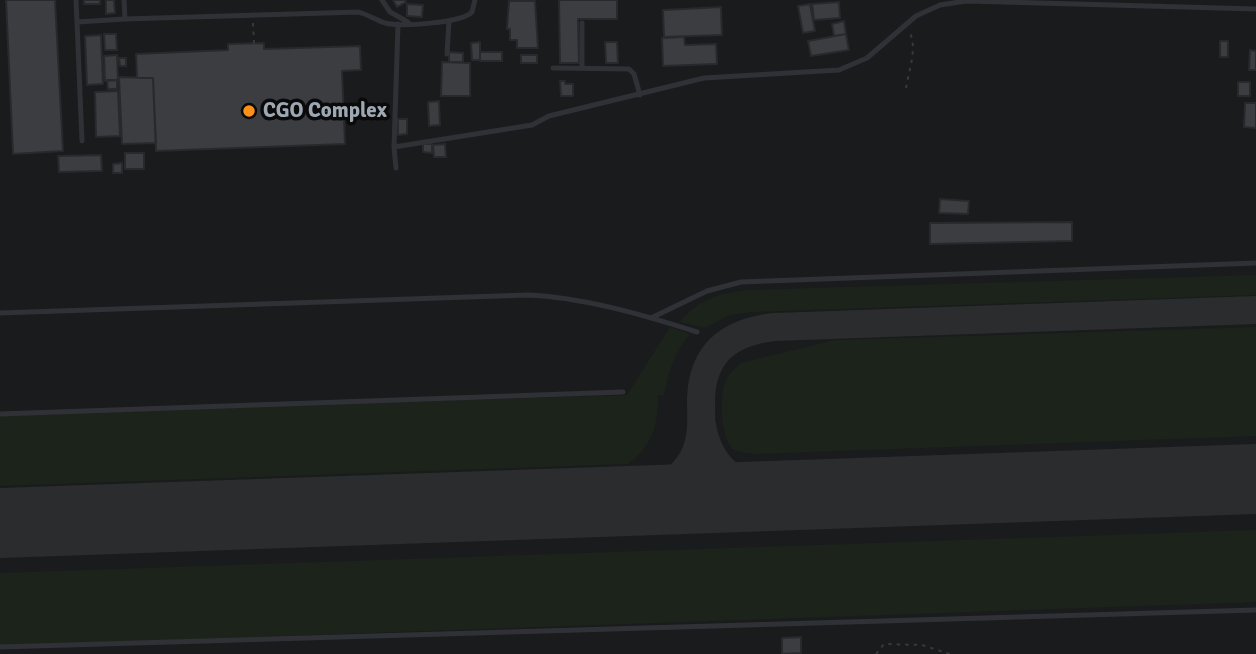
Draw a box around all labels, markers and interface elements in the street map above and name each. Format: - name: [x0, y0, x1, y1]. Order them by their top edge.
- place label: CGO Complex: [263, 98, 387, 124]
- marker: CGO Complex: [241, 103, 257, 119]

